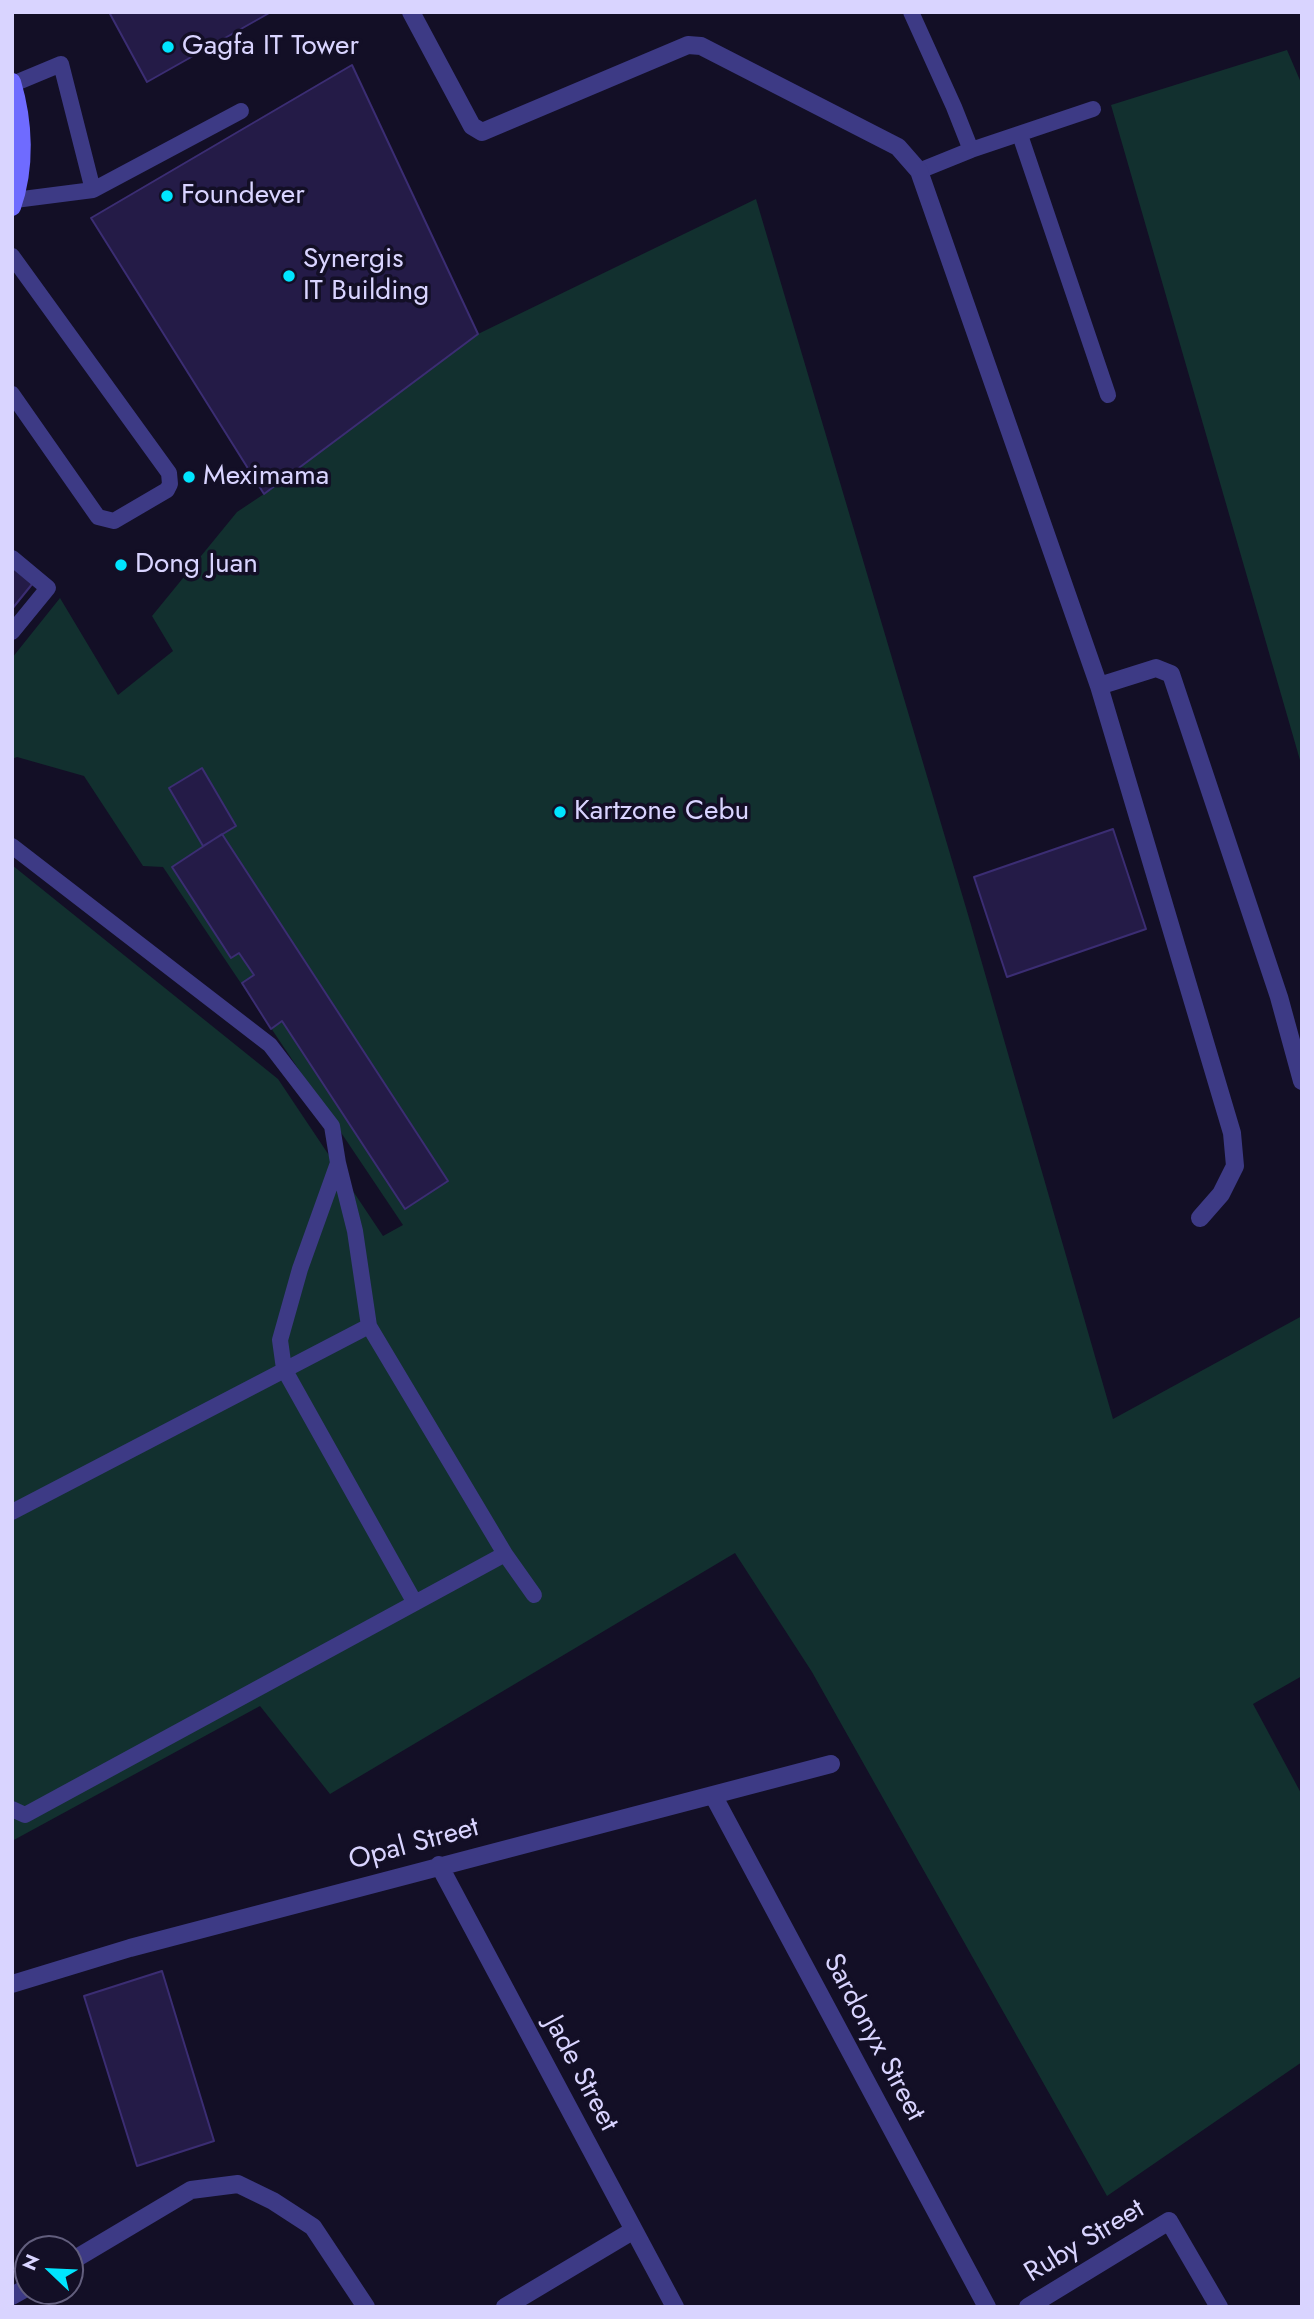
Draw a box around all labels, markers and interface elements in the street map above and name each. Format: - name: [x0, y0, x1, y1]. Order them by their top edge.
- place label: Gagfa IT Tower: [182, 30, 359, 64]
- marker: Gagfa IT Tower: [160, 39, 176, 55]
- place label: Foundever: [181, 179, 305, 213]
- marker: Foundever: [159, 188, 175, 204]
- place label: Synergis IT Building: [303, 243, 429, 309]
- marker: Synergis IT Building: [281, 268, 297, 284]
- place label: Meximama: [203, 460, 329, 494]
- marker: Meximama: [181, 469, 197, 485]
- place label: Dong Juan: [135, 548, 258, 582]
- marker: Dong Juan: [113, 557, 129, 573]
- place label: Kartzone Cebu: [574, 795, 749, 829]
- marker: Kartzone Cebu: [552, 804, 568, 820]
- street label: Opal Street: [345, 1812, 483, 1878]
- street label: Sardonyx Street: [815, 1949, 931, 2127]
- street label: Jade Street: [536, 2011, 624, 2137]
- street label: Ruby Street: [1019, 2193, 1151, 2291]
- north arrow: [14, 2235, 84, 2305]
- text: N: [16, 2250, 46, 2275]

